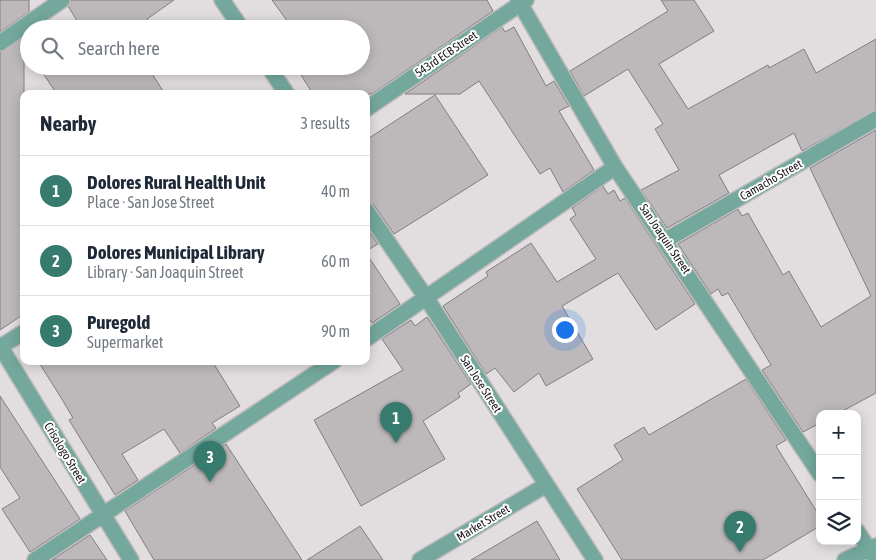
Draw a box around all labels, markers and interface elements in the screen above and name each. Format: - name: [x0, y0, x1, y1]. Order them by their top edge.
- search box: [20, 20, 370, 75]
- street label: 543rd ECB Street: [412, 28, 480, 80]
- icon: search: [38, 34, 66, 62]
- text: Search here: [78, 37, 160, 59]
- text: Nearby: [40, 111, 96, 135]
- text: 3 results: [300, 114, 350, 132]
- street label: Camacho Street: [738, 156, 805, 203]
- text: Dolores Rural Health Unit: [87, 171, 265, 193]
- text: 1: [52, 182, 60, 200]
- text: 40 m: [321, 182, 350, 200]
- text: Place · San Jose Street: [87, 193, 214, 211]
- street label: San Joaquin Street: [636, 201, 694, 277]
- text: Dolores Municipal Library: [87, 241, 264, 263]
- text: 2: [52, 252, 60, 270]
- text: 60 m: [321, 252, 350, 270]
- text: Library · San Joaquin Street: [87, 263, 244, 281]
- text: Puregold: [87, 311, 150, 333]
- your location: [552, 317, 578, 343]
- text: 3: [52, 322, 60, 340]
- text: 90 m: [321, 322, 350, 340]
- text: Supermarket: [87, 333, 163, 351]
- street label: San Jose Street: [457, 353, 505, 416]
- pin: 1: [380, 402, 412, 443]
- map controls: [816, 410, 861, 545]
- button: +: [816, 410, 861, 455]
- street label: Crisologo Street: [41, 420, 89, 487]
- pin: 3: [194, 441, 226, 482]
- button: −: [816, 455, 861, 500]
- button: layers: [816, 500, 861, 545]
- street label: Market Street: [454, 502, 512, 544]
- pin: 2: [724, 511, 756, 552]

